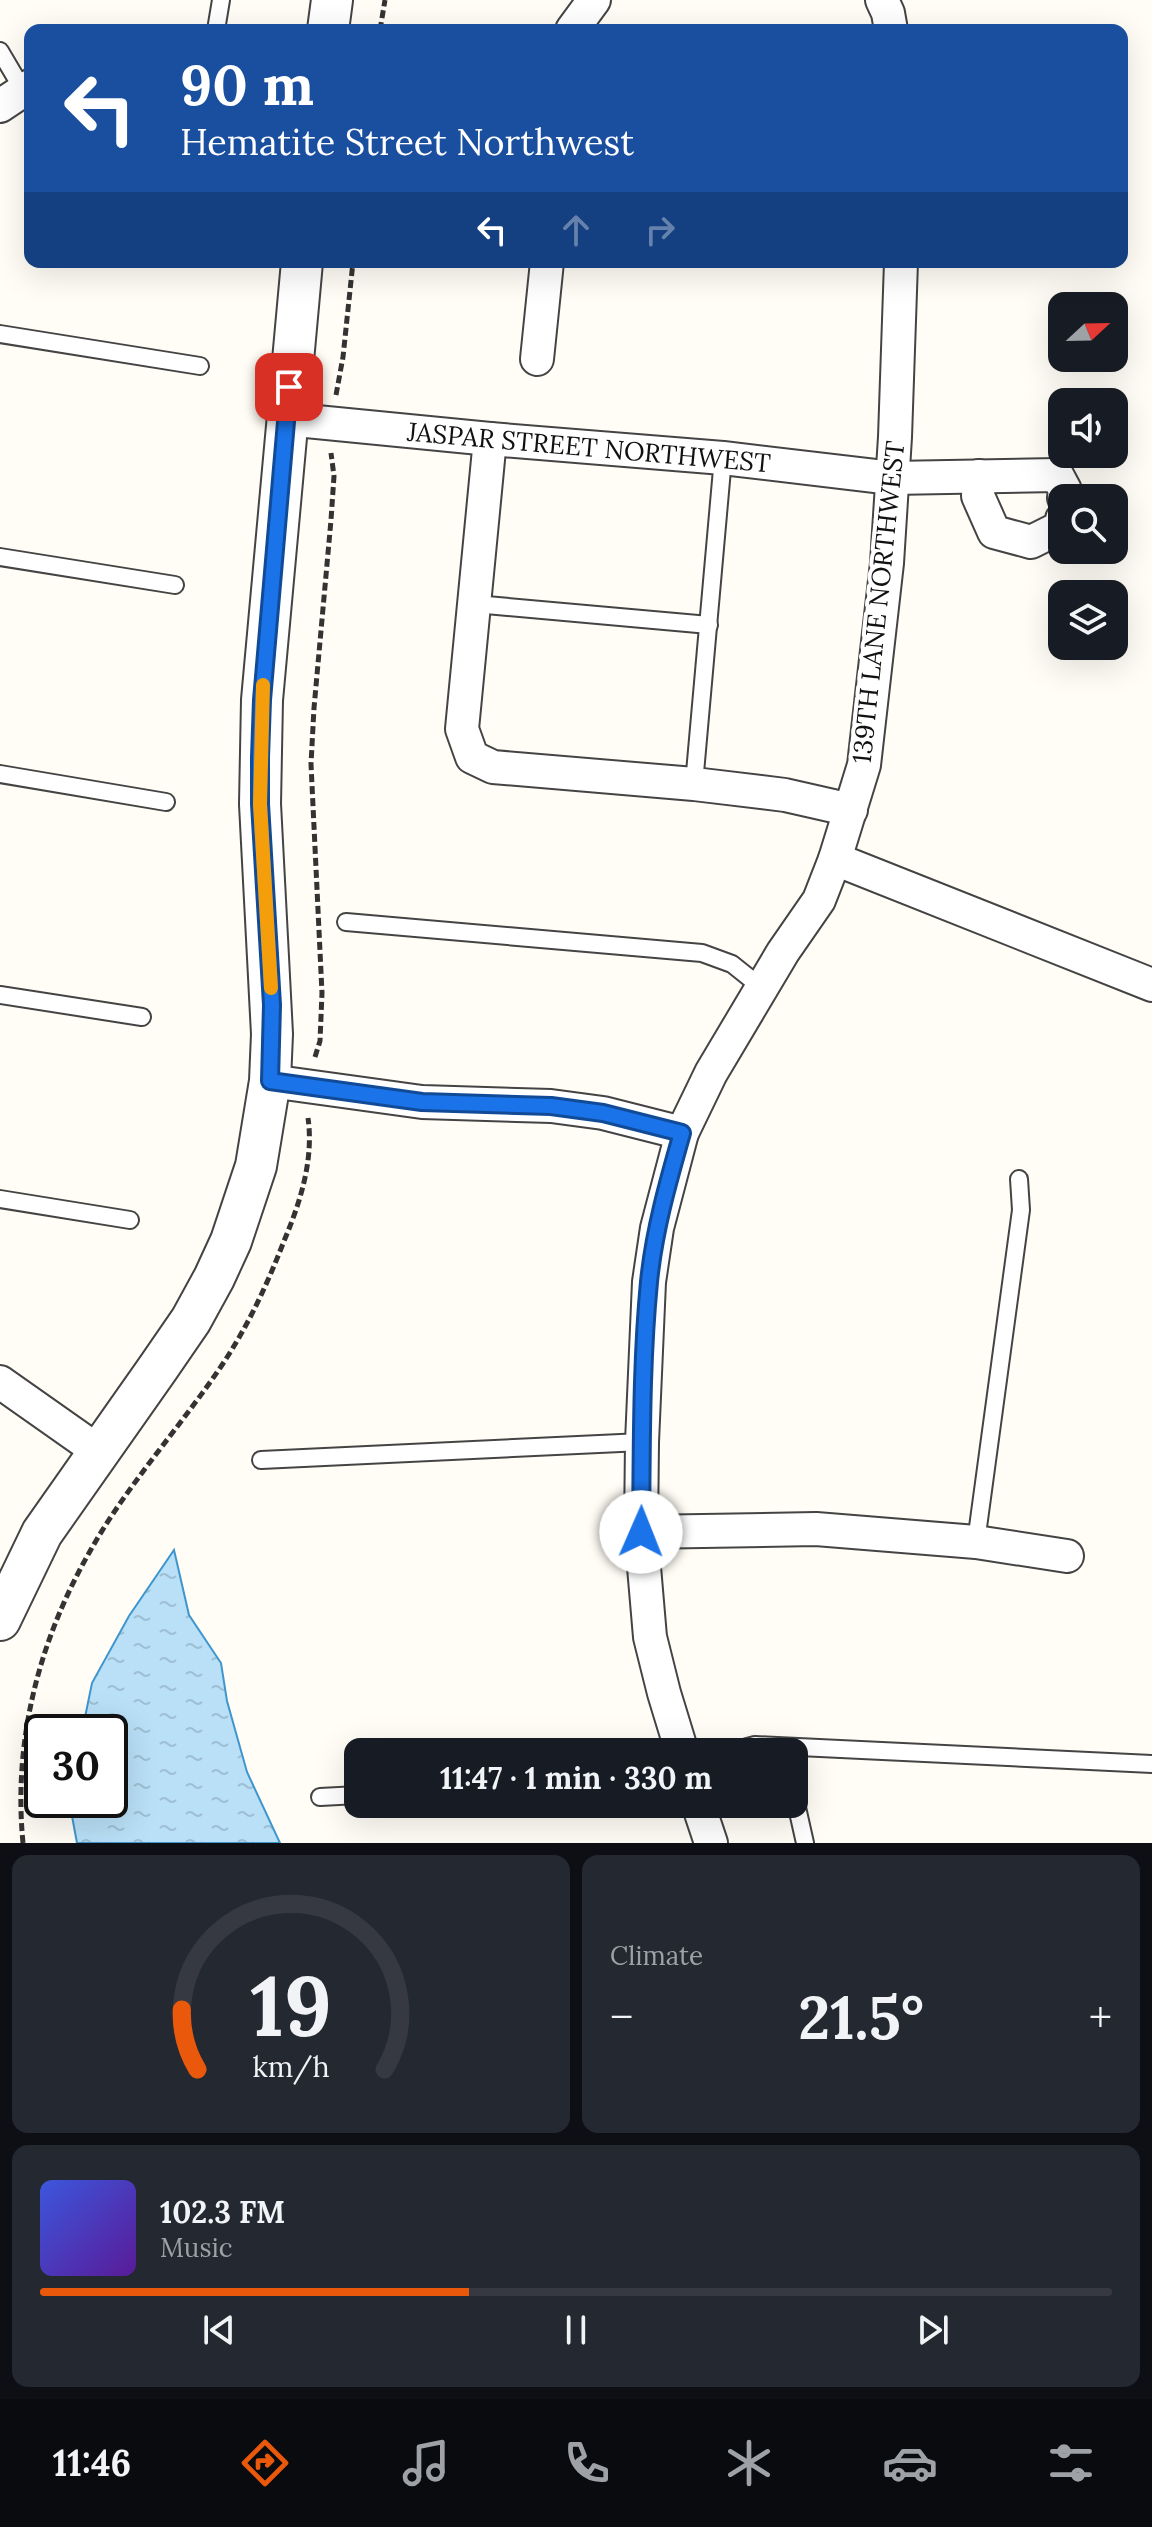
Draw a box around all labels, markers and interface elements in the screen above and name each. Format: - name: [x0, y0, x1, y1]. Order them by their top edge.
- text: 90 m: [180, 49, 314, 120]
- icon: left: [48, 56, 152, 160]
- text: Hematite Street Northwest: [180, 119, 634, 165]
- icon: left: [470, 208, 514, 252]
- icon: ahead: [554, 208, 598, 252]
- icon: right: [638, 208, 682, 252]
- north arrow: [1048, 292, 1128, 372]
- map controls: [1048, 292, 1128, 660]
- pin: [255, 353, 323, 421]
- icon: arrive: [267, 365, 311, 409]
- button: sound: [1048, 388, 1128, 468]
- street label: JASPAR STREET NORTHWEST: [405, 415, 772, 479]
- street label: 139TH LANE NORTHWEST: [845, 439, 911, 765]
- button: search: [1048, 484, 1128, 564]
- button: layers: [1048, 580, 1128, 660]
- position arrow: [599, 1490, 683, 1574]
- speed limit sign: 30: [24, 1714, 128, 1818]
- text: 11:47 · 1 min · 330 m: [440, 1759, 712, 1797]
- text: Climate: [610, 1939, 703, 1972]
- text: 19: [250, 1952, 332, 2059]
- text: 21.5°: [798, 1979, 924, 2055]
- text: −: [610, 1989, 633, 2045]
- text: +: [1089, 1989, 1112, 2045]
- text: km/h: [252, 2048, 330, 2085]
- text: 102.3 FM: [160, 2193, 285, 2231]
- text: Music: [160, 2231, 233, 2264]
- icon: previous: [197, 2308, 241, 2352]
- icon: pause: [554, 2308, 598, 2352]
- icon: next: [911, 2308, 955, 2352]
- icon: directions: [237, 2435, 293, 2491]
- icon: music: [398, 2435, 454, 2491]
- icon: phone: [559, 2435, 615, 2491]
- icon: climate: [721, 2435, 777, 2491]
- icon: car: [882, 2435, 938, 2491]
- icon: filters: [1043, 2435, 1099, 2491]
- text: 11:46: [53, 2440, 131, 2486]

